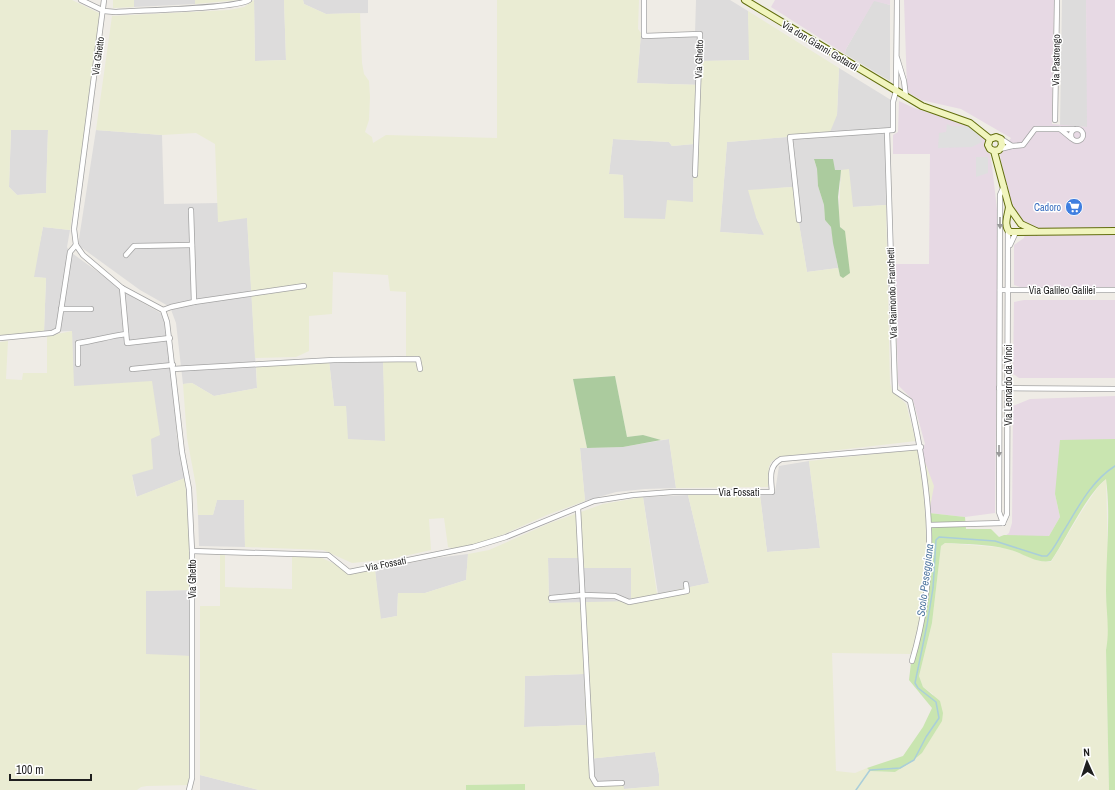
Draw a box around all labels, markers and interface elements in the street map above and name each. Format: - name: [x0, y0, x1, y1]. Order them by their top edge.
- street label: Via don Gianni Gottardi: [779, 18, 861, 74]
- street label: Via Pastrengo: [1049, 34, 1063, 86]
- street label: Via Ghetto: [89, 35, 107, 76]
- street label: Via Ghetto: [692, 39, 706, 79]
- supermarket icon: Cadoro: [1064, 197, 1084, 217]
- place label: Cadoro: [1034, 201, 1061, 214]
- one-way arrow: [997, 217, 1003, 230]
- street label: Via Raimondo Franchetti: [884, 247, 900, 339]
- street label: Via Galileo Galilei: [1029, 284, 1095, 297]
- street label: Via Leonardo da Vinci: [1002, 344, 1015, 426]
- one-way arrow: [996, 445, 1002, 458]
- street label: Via Fossati: [719, 486, 759, 499]
- water label: Scolo Peseggiana: [914, 543, 936, 617]
- street label: Via Fossati: [365, 554, 407, 574]
- street label: Via Ghetto: [186, 559, 199, 599]
- north arrow: [1067, 742, 1107, 782]
- text: N: [1083, 745, 1090, 759]
- scale bar: [10, 756, 91, 782]
- text: 100 m: [16, 762, 43, 778]

